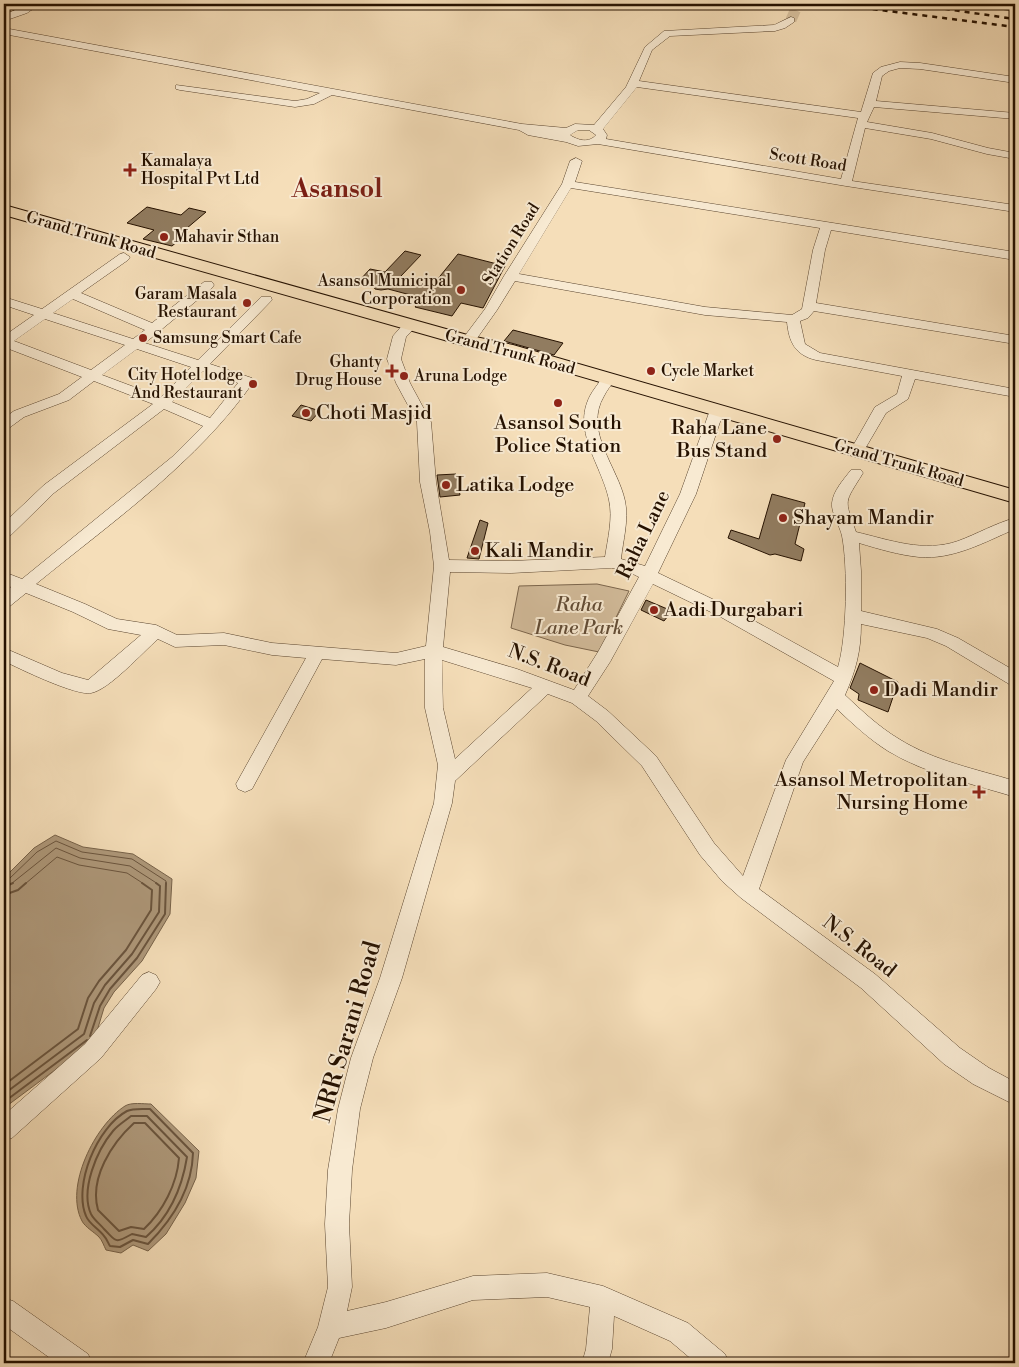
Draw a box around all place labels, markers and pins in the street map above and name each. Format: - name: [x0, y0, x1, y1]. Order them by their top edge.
- place label: Kamalaya Hospital Pvt Ltd: [141, 151, 259, 189]
- marker: Kamalaya Hospital Pvt Ltd: [123, 163, 137, 177]
- place label: Mahavir Sthan: [174, 227, 280, 247]
- marker: Mahavir Sthan: [158, 231, 170, 243]
- place label: Asansol Municipal Corporation: [317, 271, 451, 309]
- place label: Garam Masala Restaurant: [135, 284, 238, 322]
- marker: Asansol Municipal Corporation: [455, 284, 467, 296]
- marker: Garam Masala Restaurant: [241, 297, 253, 309]
- place label: Samsung Smart Cafe: [153, 328, 302, 348]
- marker: Samsung Smart Cafe: [137, 332, 149, 344]
- place label: Ghanty Drug House: [295, 352, 382, 390]
- place label: Cycle Market: [661, 361, 754, 381]
- place label: City Hotel lodge And Restaurant: [128, 365, 243, 403]
- marker: Ghanty Drug House: [386, 365, 398, 377]
- marker: Cycle Market: [645, 365, 657, 377]
- place label: Aruna Lodge: [413, 366, 507, 386]
- marker: Aruna Lodge: [398, 370, 410, 382]
- marker: City Hotel lodge And Restaurant: [247, 378, 259, 390]
- marker: Asansol South Police Station: [552, 397, 564, 409]
- place label: Choti Masjid: [316, 401, 432, 426]
- marker: Choti Masjid: [300, 407, 312, 419]
- place label: Asansol South Police Station: [493, 411, 622, 459]
- place label: Raha Lane Bus Stand: [671, 416, 768, 464]
- marker: Raha Lane Bus Stand: [771, 433, 783, 445]
- place label: Latika Lodge: [456, 473, 574, 498]
- marker: Latika Lodge: [440, 479, 452, 491]
- place label: Shayam Mandir: [793, 506, 934, 531]
- marker: Shayam Mandir: [777, 512, 789, 524]
- place label: Kali Mandir: [485, 539, 594, 564]
- marker: Kali Mandir: [469, 545, 481, 557]
- place label: Aadi Durgabari: [663, 598, 804, 623]
- marker: Aadi Durgabari: [648, 604, 660, 616]
- place label: Dadi Mandir: [884, 678, 998, 703]
- marker: Dadi Mandir: [868, 684, 880, 696]
- place label: Asansol Metropolitan Nursing Home: [773, 768, 968, 816]
- marker: Asansol Metropolitan Nursing Home: [972, 785, 986, 799]

